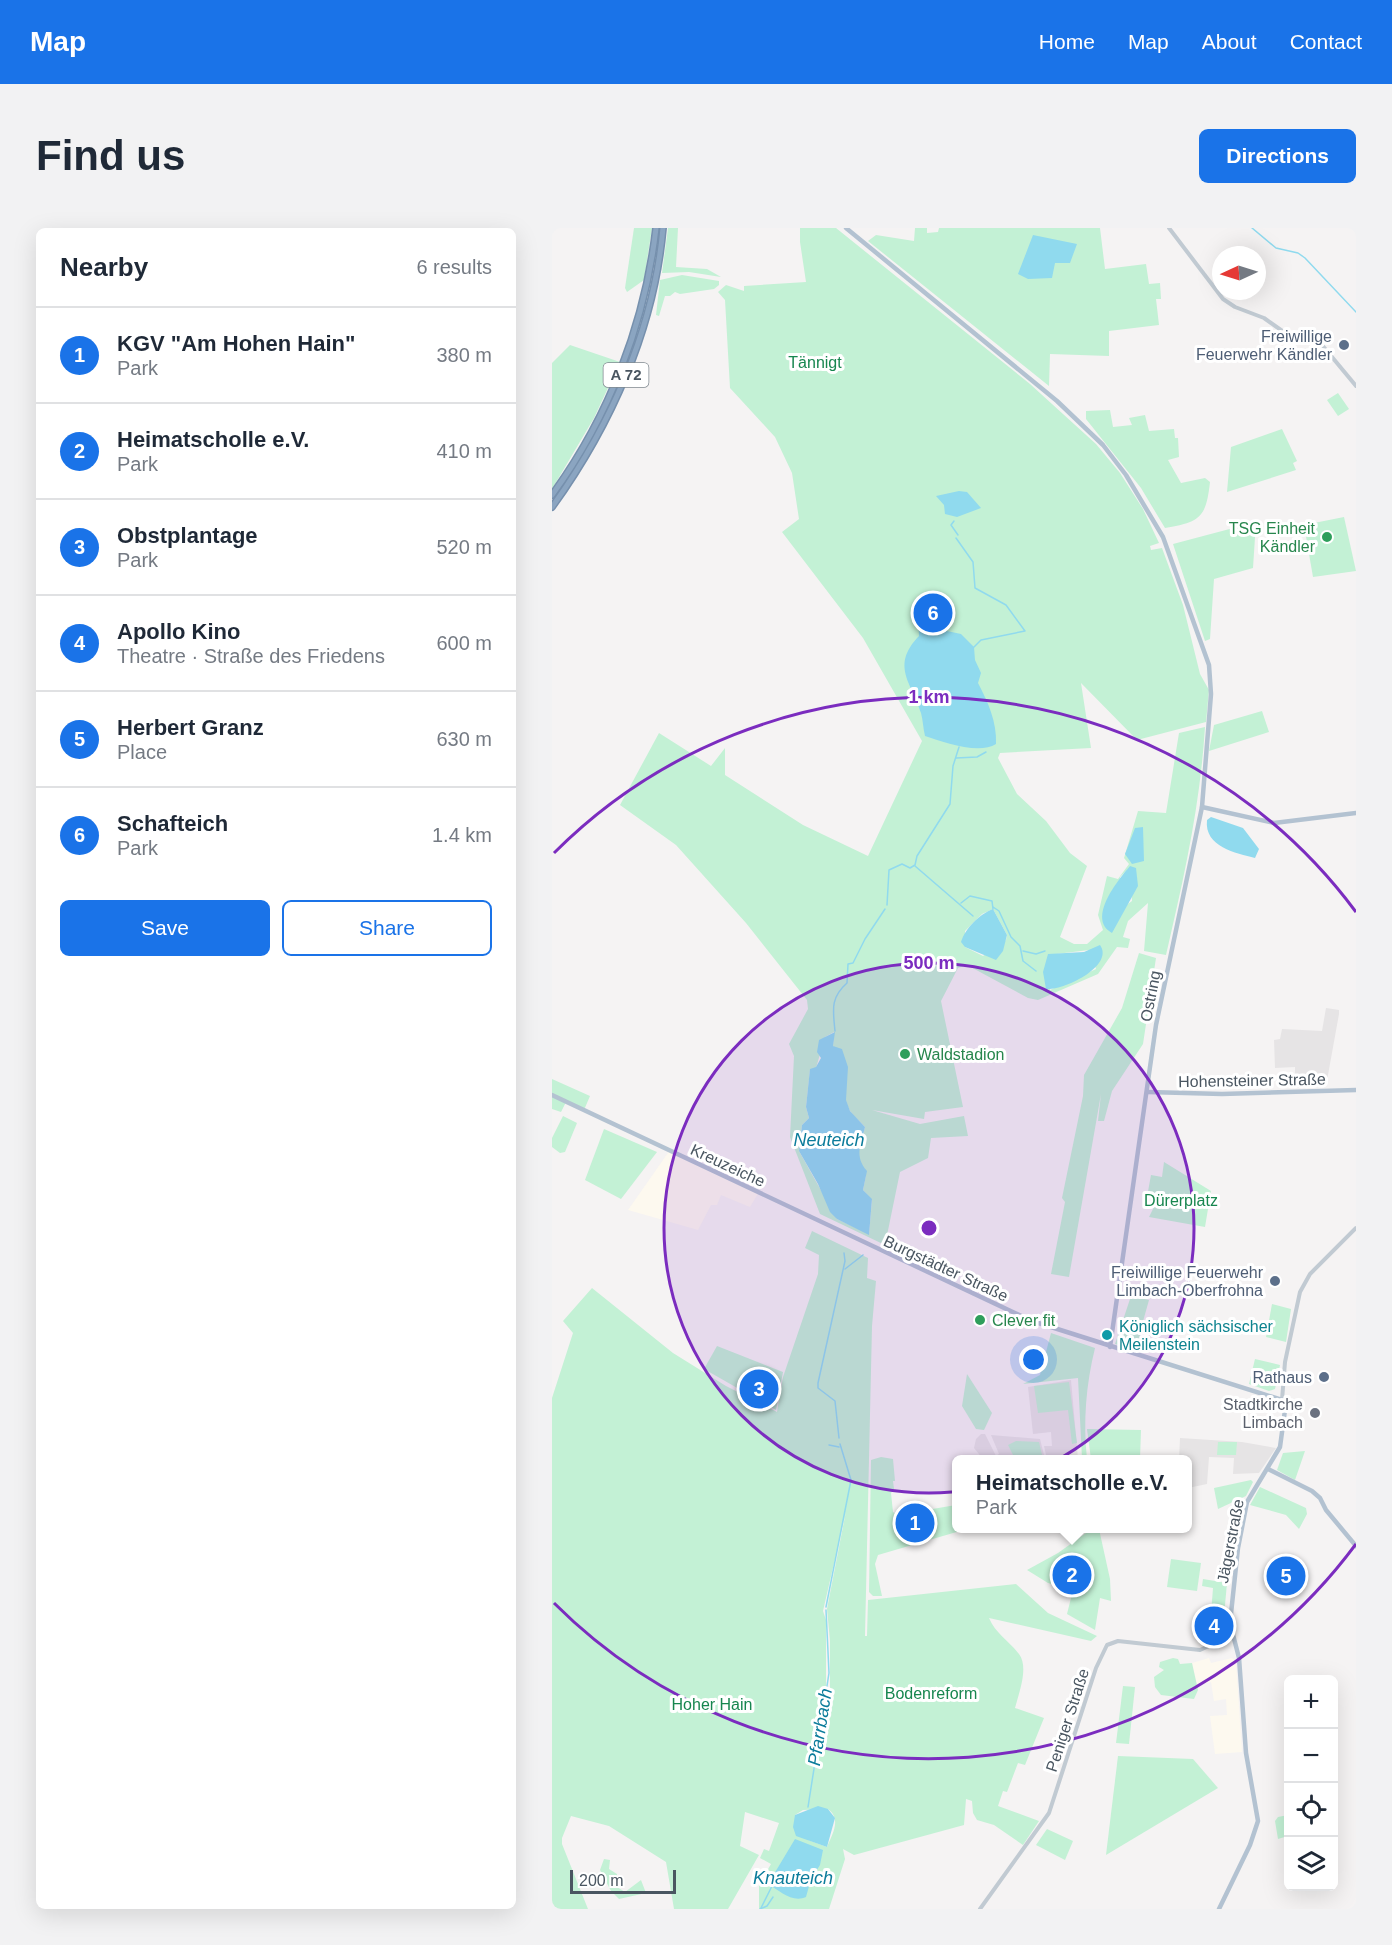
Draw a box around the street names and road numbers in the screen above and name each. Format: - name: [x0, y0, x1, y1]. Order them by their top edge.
- road number: A 72: [604, 363, 649, 387]
- street label: Ostring: [1137, 969, 1164, 1023]
- street label: Hohensteiner Straße: [1178, 1071, 1326, 1090]
- street label: Kreuzeiche: [688, 1141, 768, 1190]
- street label: Burgstädter Straße: [881, 1232, 1011, 1305]
- street label: Jägerstraße: [1214, 1497, 1247, 1585]
- street label: Peniger Straße: [1043, 1666, 1092, 1774]

